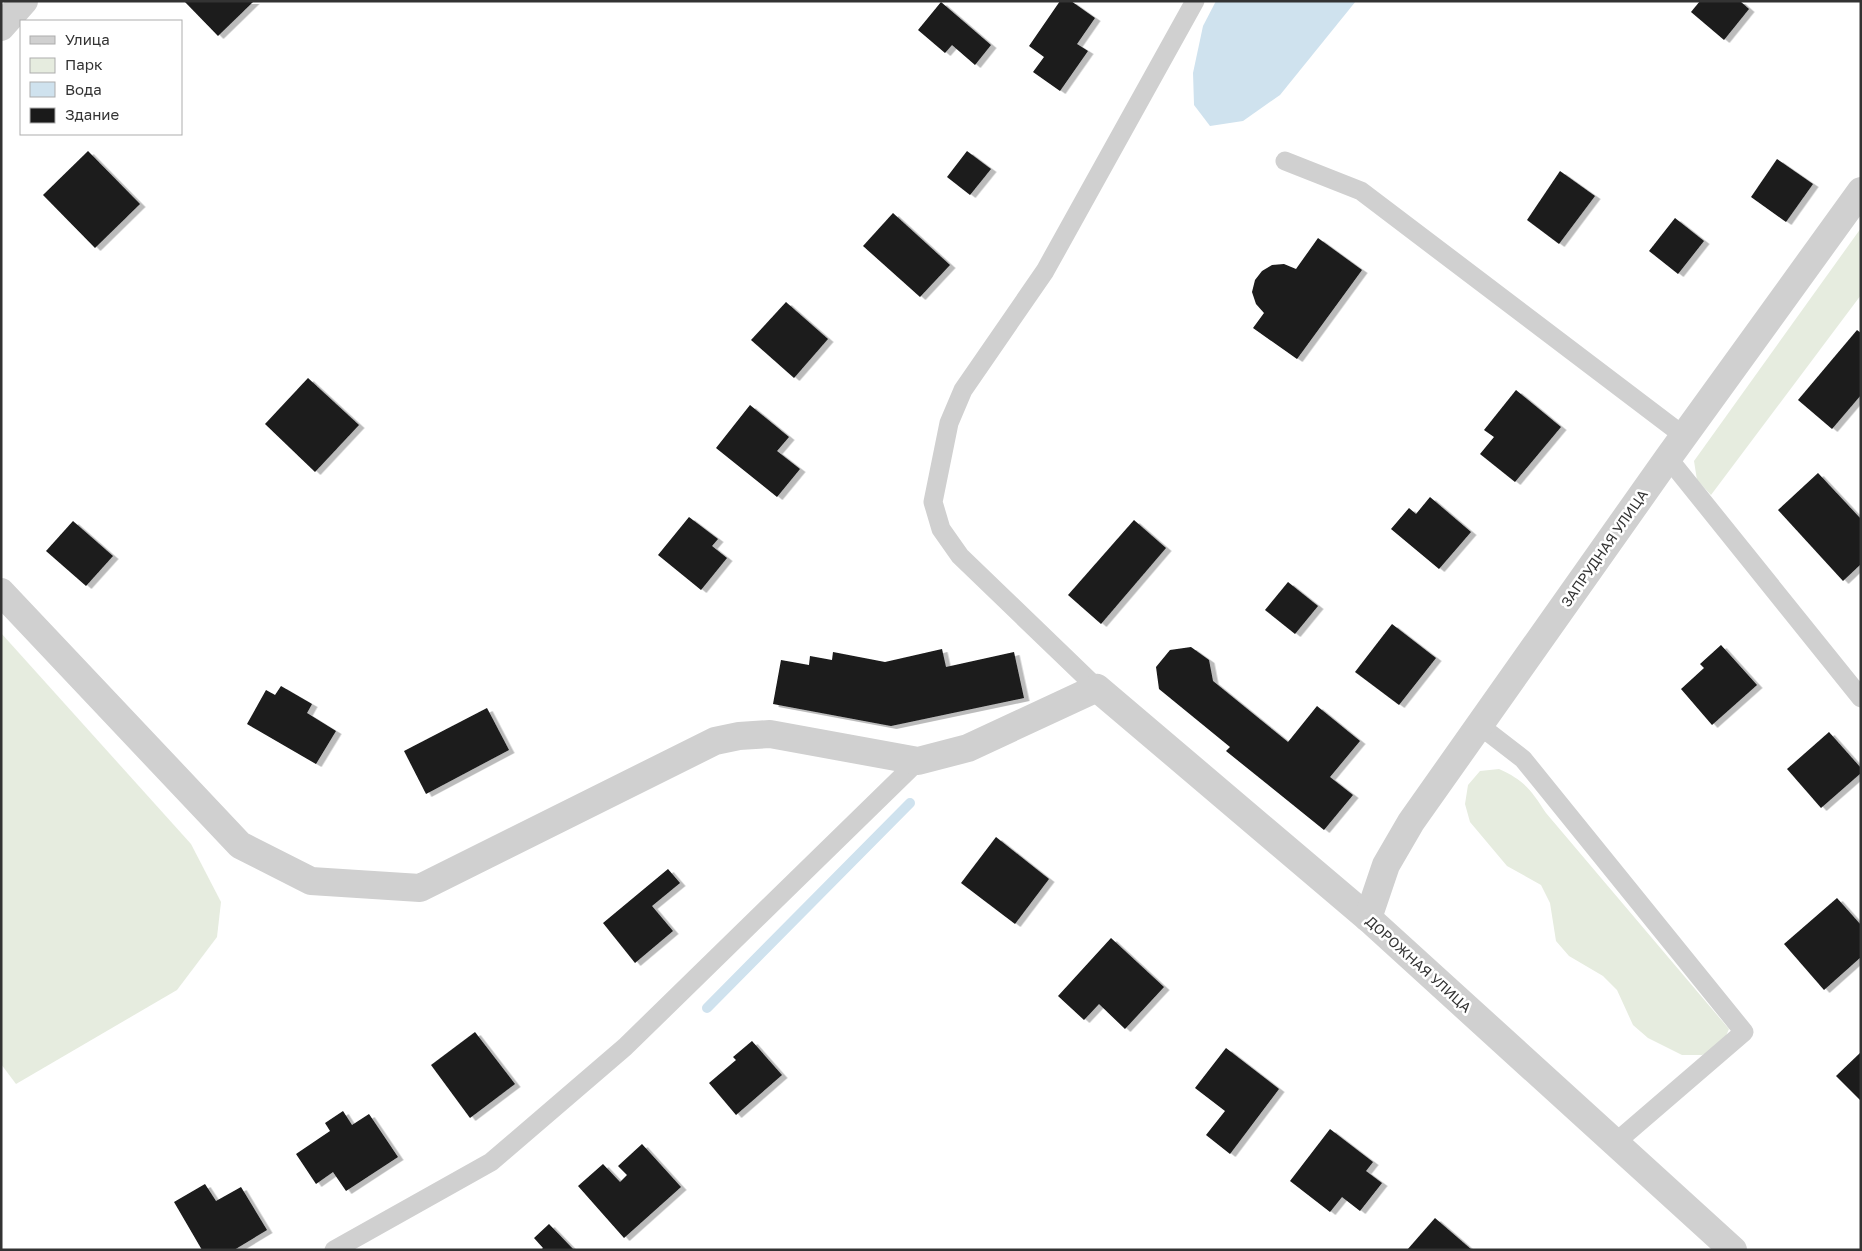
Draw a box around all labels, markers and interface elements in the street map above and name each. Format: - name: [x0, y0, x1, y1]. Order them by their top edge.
- legend: [20, 20, 182, 135]
- text: Улица: [65, 30, 110, 48]
- text: Парк: [65, 55, 103, 73]
- text: Вода: [65, 80, 102, 98]
- text: Здание: [65, 105, 119, 123]
- street label: ЗАПРУДНАЯ УЛИЦА: [1557, 486, 1651, 610]
- street label: ДОРОЖНАЯ УЛИЦА: [1363, 912, 1476, 1016]

